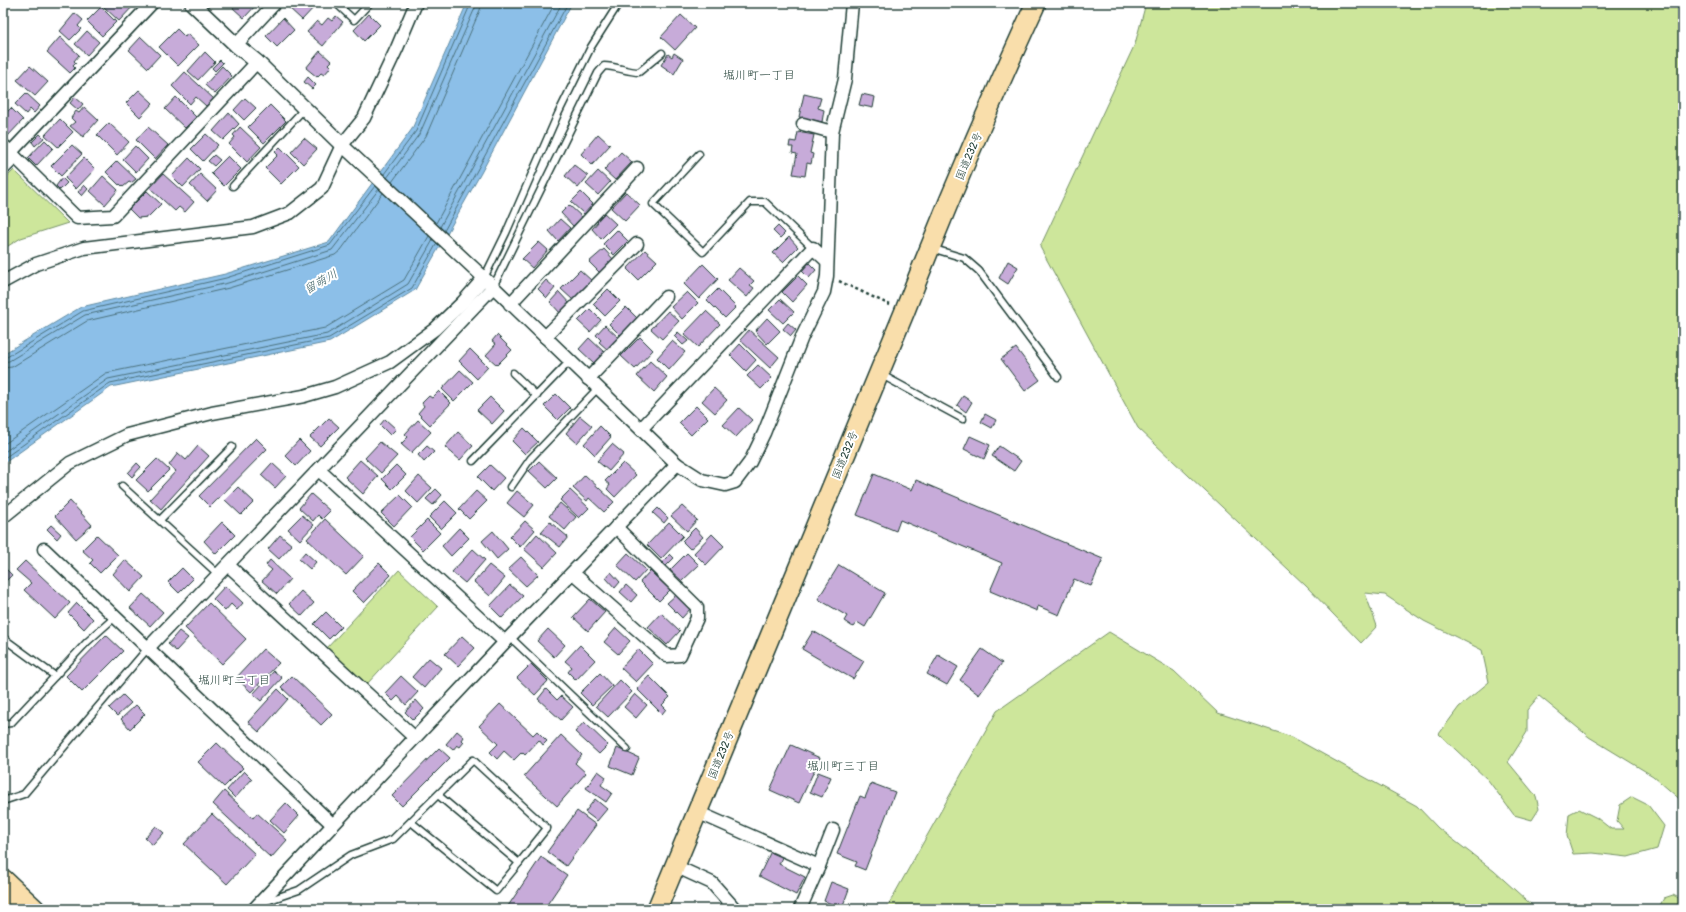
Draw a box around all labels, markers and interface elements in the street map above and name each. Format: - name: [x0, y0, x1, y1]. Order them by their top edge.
- district label: 堀川町一丁目: [723, 68, 795, 83]
- street label: 国道232号: [953, 130, 985, 182]
- water label: 留萌川: [302, 267, 340, 297]
- street label: 国道232号: [829, 429, 861, 481]
- district label: 堀川町二丁目: [198, 673, 270, 688]
- street label: 国道232号: [705, 729, 737, 781]
- district label: 堀川町三丁目: [807, 759, 879, 774]

